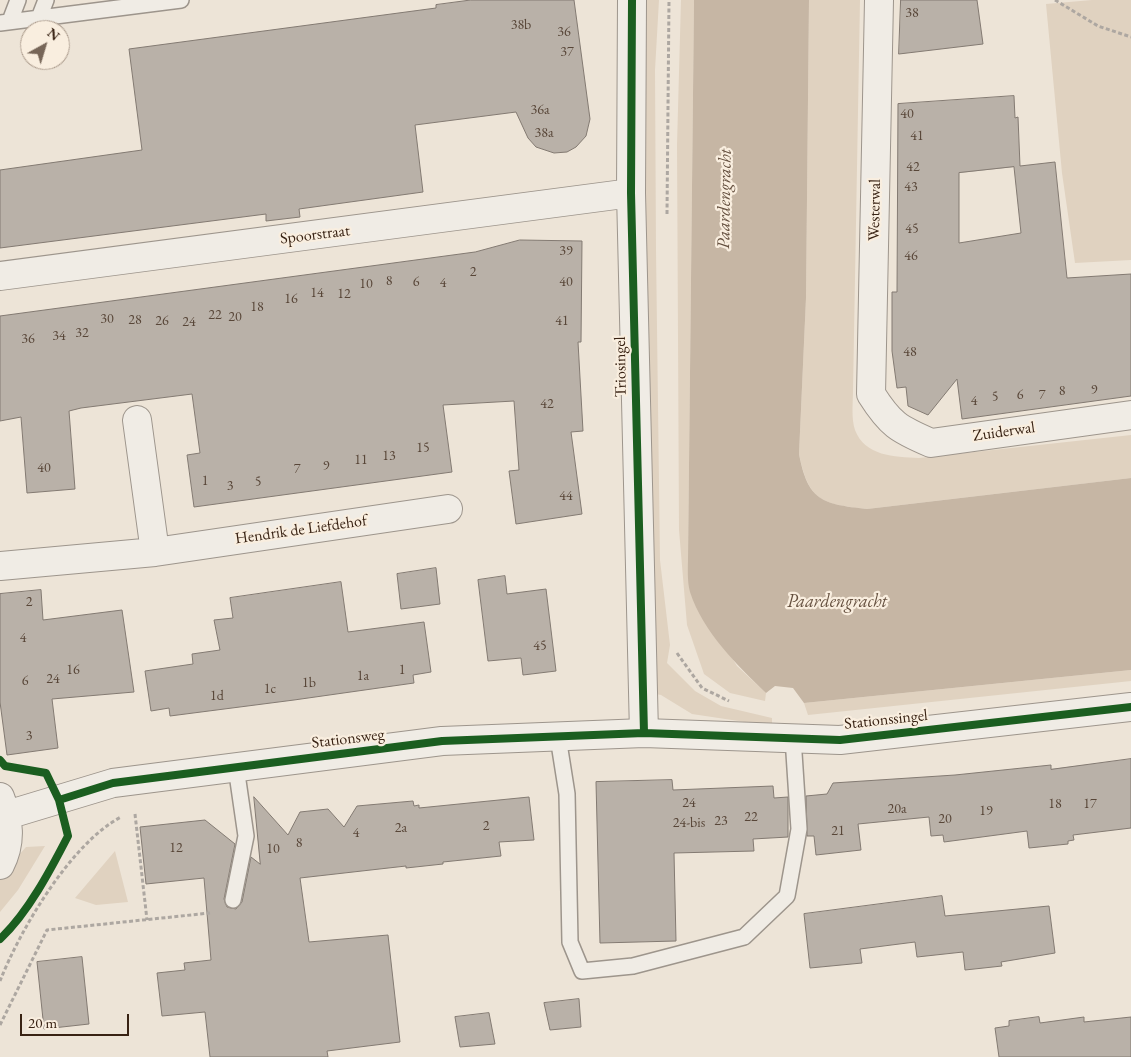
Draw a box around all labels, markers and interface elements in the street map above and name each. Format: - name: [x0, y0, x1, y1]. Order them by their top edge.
- house number: 38: [905, 5, 919, 21]
- house number: 38b: [511, 17, 531, 33]
- north arrow: [20, 20, 70, 70]
- text: N: [44, 24, 64, 45]
- house number: 36: [557, 24, 571, 40]
- house number: 37: [560, 44, 574, 60]
- house number: 36a: [530, 102, 550, 118]
- house number: 40: [900, 106, 914, 122]
- house number: 38a: [534, 125, 554, 141]
- house number: 41: [910, 128, 924, 144]
- water label: Paardengracht: [713, 149, 737, 249]
- house number: 42: [906, 159, 920, 175]
- street label: Westerwal: [865, 179, 885, 241]
- house number: 43: [904, 179, 918, 195]
- street label: Spoorstraat: [279, 221, 351, 249]
- house number: 45: [905, 221, 919, 237]
- house number: 39: [559, 243, 573, 259]
- house number: 46: [904, 248, 918, 264]
- house number: 2: [470, 264, 476, 280]
- house number: 8: [386, 273, 392, 289]
- house number: 6: [413, 274, 419, 290]
- house number: 40: [559, 274, 573, 290]
- house number: 4: [440, 275, 446, 291]
- house number: 10: [359, 276, 373, 292]
- house number: 14: [310, 285, 324, 301]
- house number: 12: [337, 286, 351, 302]
- house number: 16: [284, 291, 298, 307]
- house number: 18: [250, 299, 264, 315]
- house number: 22: [208, 307, 222, 323]
- house number: 20: [228, 309, 242, 325]
- house number: 30: [100, 311, 114, 327]
- house number: 28: [128, 312, 142, 328]
- house number: 26: [155, 313, 169, 329]
- house number: 41: [555, 313, 569, 329]
- house number: 24: [182, 314, 196, 330]
- house number: 32: [75, 325, 89, 341]
- house number: 34: [52, 328, 66, 344]
- house number: 36: [21, 331, 35, 347]
- street label: Triosingel: [611, 336, 631, 398]
- house number: 48: [903, 344, 917, 360]
- house number: 9: [1091, 382, 1097, 398]
- house number: 8: [1059, 383, 1065, 399]
- house number: 6: [1017, 387, 1023, 403]
- house number: 7: [1039, 387, 1045, 403]
- house number: 5: [992, 389, 998, 405]
- house number: 4: [971, 393, 977, 409]
- house number: 42: [540, 396, 554, 412]
- street label: Zuiderwal: [972, 418, 1036, 446]
- house number: 15: [416, 440, 430, 456]
- house number: 13: [382, 448, 396, 464]
- house number: 11: [354, 452, 368, 468]
- house number: 9: [323, 458, 329, 474]
- house number: 40: [37, 460, 51, 476]
- house number: 7: [294, 461, 300, 477]
- house number: 1: [202, 473, 208, 489]
- house number: 5: [255, 474, 261, 490]
- house number: 3: [227, 478, 233, 494]
- house number: 44: [559, 488, 573, 504]
- street label: Hendrik de Liefdehof: [234, 511, 368, 549]
- water label: Paardengracht: [787, 591, 887, 613]
- house number: 2: [26, 594, 32, 610]
- house number: 4: [20, 630, 26, 646]
- house number: 45: [533, 638, 547, 654]
- house number: 16: [66, 662, 80, 678]
- house number: 1: [399, 662, 405, 678]
- house number: 1a: [357, 668, 369, 684]
- house number: 24: [46, 671, 60, 687]
- house number: 6: [22, 673, 28, 689]
- house number: 1b: [302, 675, 316, 691]
- house number: 1c: [264, 681, 276, 697]
- house number: 1d: [210, 688, 224, 704]
- street label: Stationssingel: [843, 706, 929, 734]
- street label: Stationsweg: [311, 725, 385, 753]
- house number: 3: [26, 728, 32, 744]
- house number: 24: [682, 795, 696, 811]
- house number: 18: [1048, 796, 1062, 812]
- house number: 17: [1083, 796, 1097, 812]
- house number: 20a: [887, 801, 907, 817]
- house number: 19: [979, 803, 993, 819]
- house number: 22: [744, 809, 758, 825]
- house number: 20: [938, 811, 952, 827]
- house number: 23: [714, 813, 728, 829]
- house number: 24-bis: [673, 815, 705, 831]
- house number: 2: [483, 818, 489, 834]
- house number: 2a: [395, 820, 407, 836]
- house number: 21: [831, 823, 845, 839]
- house number: 4: [353, 825, 359, 841]
- house number: 8: [296, 835, 302, 851]
- house number: 12: [169, 840, 183, 856]
- house number: 10: [266, 841, 280, 857]
- scale bar: [22, 1004, 131, 1036]
- text: 20 m: [28, 1013, 57, 1032]

